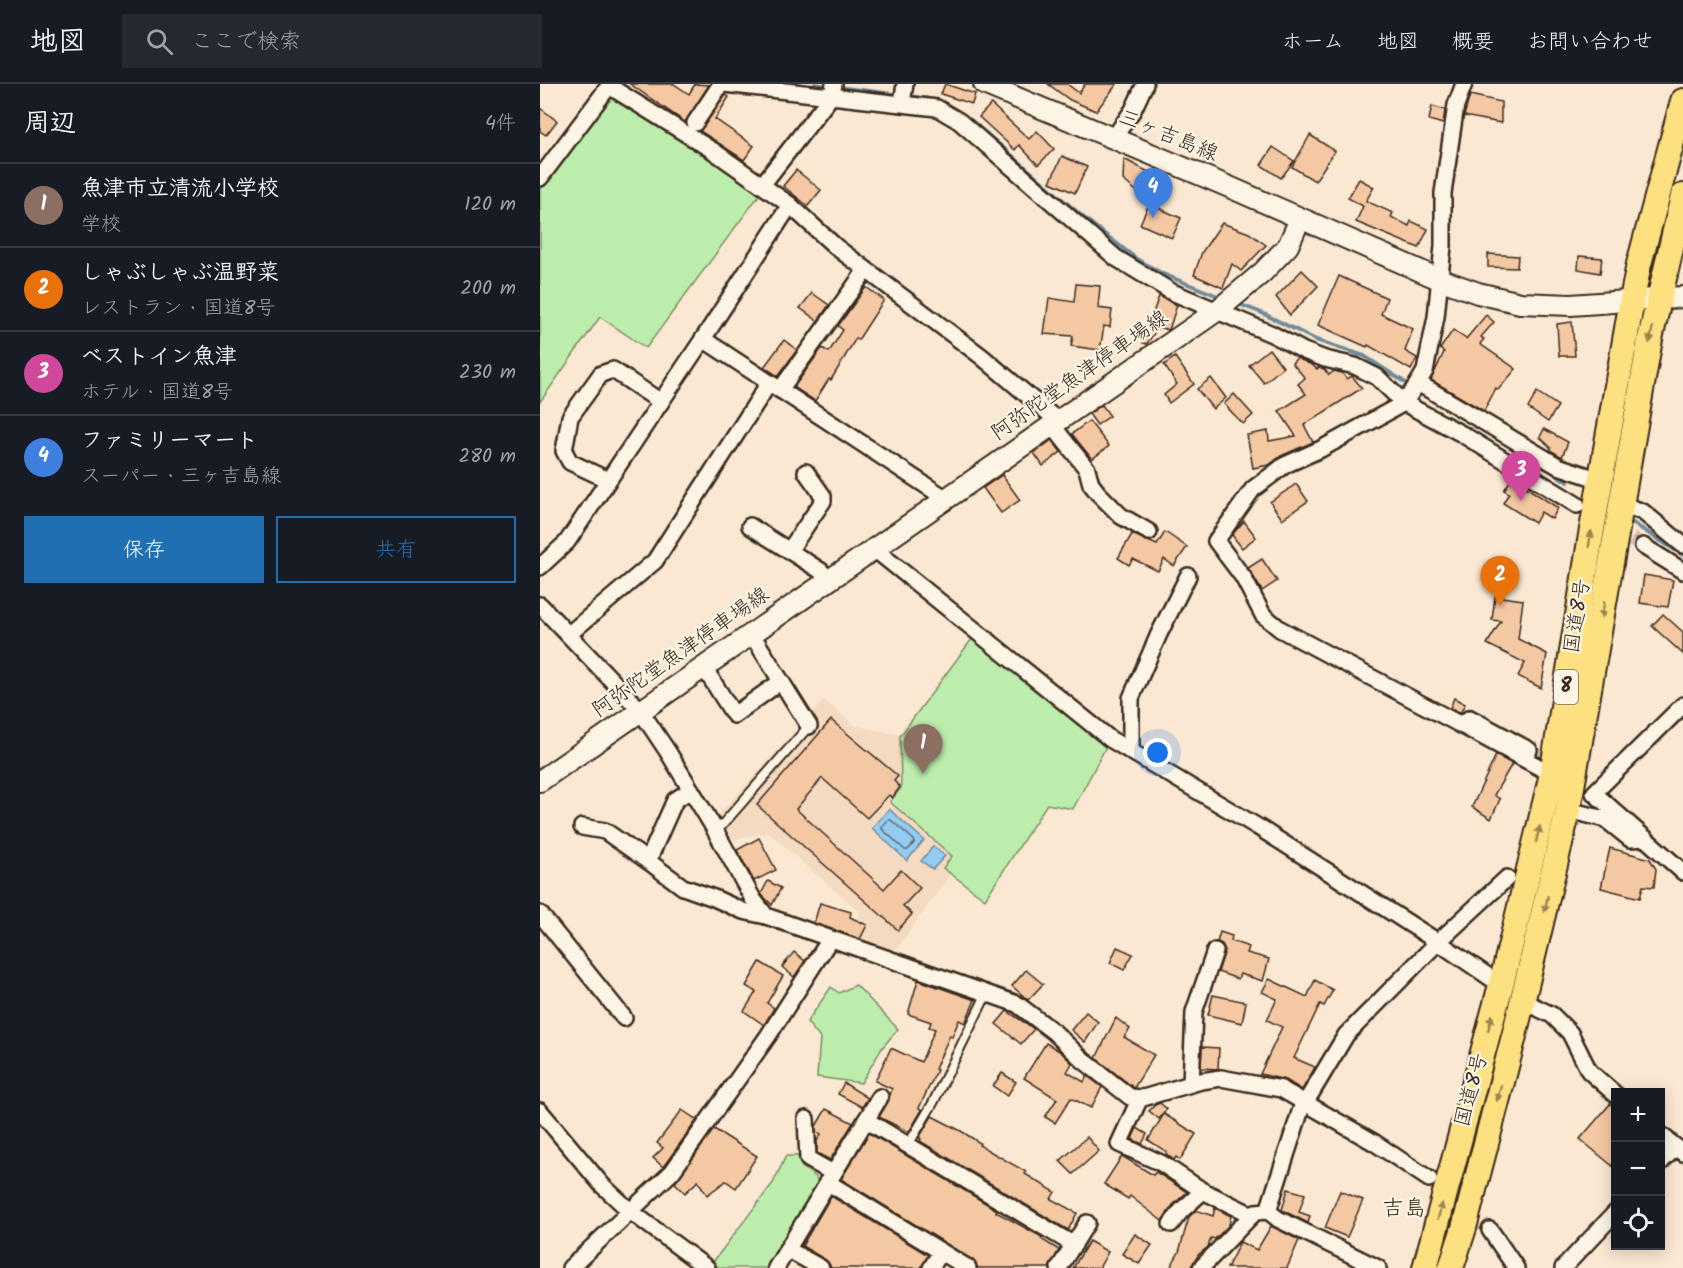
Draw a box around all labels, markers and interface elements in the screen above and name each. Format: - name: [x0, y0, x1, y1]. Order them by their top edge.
- search box: [122, 14, 542, 68]
- text: 地図: [30, 20, 86, 65]
- icon: search: [143, 25, 176, 58]
- text: ここで検索: [191, 25, 301, 60]
- text: ホーム: [1282, 26, 1344, 59]
- text: 地図: [1377, 26, 1419, 59]
- text: 概要: [1452, 26, 1494, 59]
- text: お問い合わせ: [1527, 26, 1653, 59]
- street label: 三ヶ吉島線: [1113, 101, 1223, 171]
- text: 周辺: [24, 103, 76, 145]
- text: 4件: [485, 108, 516, 140]
- pin: 4: [1134, 168, 1172, 218]
- text: 魚津市立清流小学校: [81, 172, 279, 207]
- text: 1: [40, 189, 47, 221]
- text: 120 m: [464, 189, 516, 221]
- text: 学校: [81, 209, 121, 241]
- text: しゃぶしゃぶ温野菜: [81, 256, 279, 291]
- text: 2: [38, 273, 49, 305]
- text: 200 m: [460, 273, 516, 305]
- text: レストラン · 国道8号: [81, 293, 275, 325]
- street label: 阿弥陀堂魚津停車場線: [985, 302, 1175, 450]
- one-way arrow: [1646, 326, 1655, 345]
- text: ベストイン魚津: [81, 340, 237, 375]
- text: 3: [38, 357, 49, 389]
- text: 230 m: [459, 357, 516, 389]
- text: ホテル · 国道8号: [81, 377, 233, 409]
- text: ファミリーマート: [81, 424, 258, 459]
- text: 4: [38, 441, 49, 473]
- text: 280 m: [458, 441, 516, 473]
- pin: 3: [1502, 452, 1540, 501]
- text: スーパー · 三ヶ吉島線: [81, 461, 281, 493]
- button: 保存: [24, 516, 264, 583]
- button: 共有: [276, 516, 516, 583]
- one-way arrow: [1586, 529, 1595, 548]
- pin: 2: [1480, 556, 1520, 606]
- street label: 国道8号: [1556, 576, 1600, 656]
- street label: 阿弥陀堂魚津停車場線: [586, 579, 776, 727]
- one-way arrow: [1598, 600, 1607, 619]
- road number: 8: [1554, 670, 1578, 704]
- pin: 1: [904, 724, 943, 774]
- your location: [1143, 738, 1172, 767]
- one-way arrow: [1533, 825, 1543, 843]
- one-way arrow: [1541, 895, 1551, 913]
- one-way arrow: [1486, 1014, 1496, 1032]
- street label: 国道8号: [1446, 1049, 1498, 1131]
- one-way arrow: [1494, 1084, 1503, 1102]
- map controls: [1611, 1088, 1665, 1250]
- button: +: [1611, 1088, 1665, 1142]
- button: −: [1611, 1142, 1665, 1196]
- district label: 吉島: [1382, 1192, 1426, 1227]
- button: locate: [1611, 1196, 1665, 1250]
- one-way arrow: [1436, 1202, 1445, 1220]

